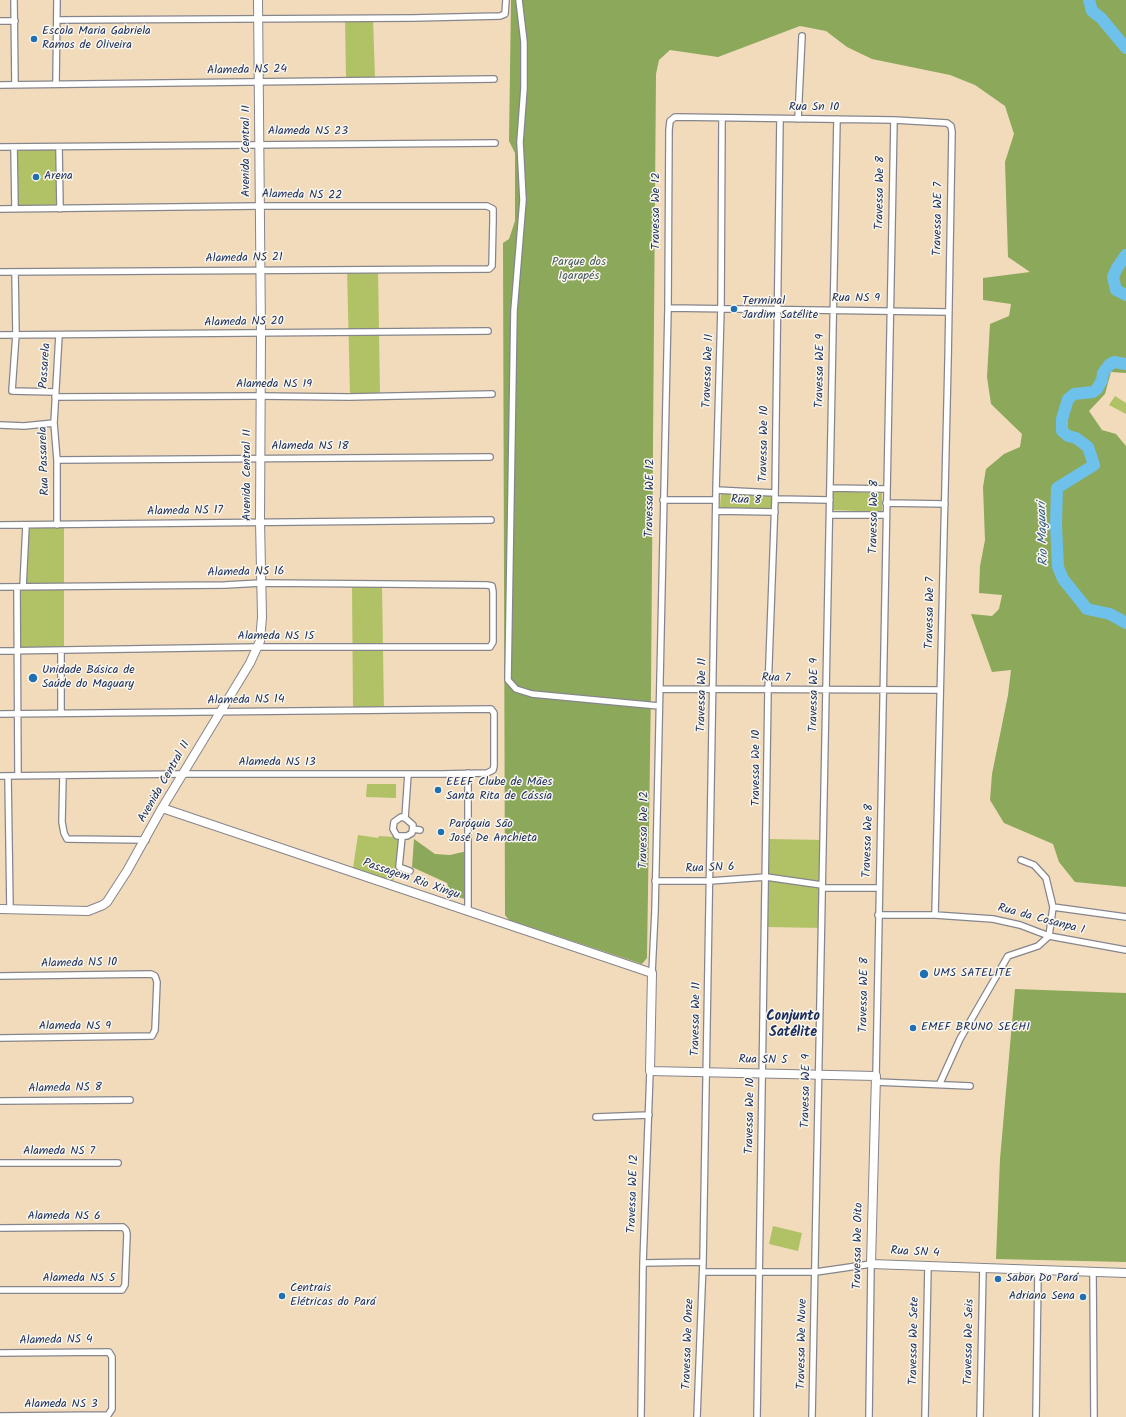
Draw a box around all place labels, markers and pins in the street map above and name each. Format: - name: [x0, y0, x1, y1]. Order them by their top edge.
- place label: Escola Maria Gabriela Ramos de Oliveira: [42, 25, 151, 53]
- marker: Escola Maria Gabriela Ramos de Oliveira: [29, 34, 39, 44]
- place label: Arena: [44, 170, 73, 184]
- marker: Arena: [31, 172, 41, 182]
- place label: Terminal Jardim Satélite: [742, 295, 818, 323]
- marker: Terminal Jardim Satélite: [729, 304, 739, 314]
- place label: Unidade Básica de Saúde do Maguary: [42, 664, 135, 692]
- marker: Unidade Básica de Saúde do Maguary: [27, 672, 39, 684]
- place label: EEEF Clube de Mães Santa Rita de Cássia: [446, 776, 552, 804]
- marker: EEEF Clube de Mães Santa Rita de Cássia: [433, 785, 443, 795]
- place label: Paróquia São José De Anchieta: [449, 818, 537, 846]
- marker: Paróquia São José De Anchieta: [436, 827, 446, 837]
- place label: UMS SATELITE: [933, 967, 1012, 981]
- marker: UMS SATELITE: [918, 968, 930, 980]
- place label: EMEF BRUNO SECHI: [921, 1021, 1030, 1035]
- marker: EMEF BRUNO SECHI: [908, 1023, 918, 1033]
- place label: Sabor Do Pará: [1006, 1272, 1078, 1286]
- marker: Sabor Do Pará: [993, 1274, 1003, 1284]
- place label: Centrais Elétricas do Pará: [290, 1282, 376, 1310]
- place label: Adriana Sena: [1009, 1290, 1075, 1304]
- marker: Centrais Elétricas do Pará: [277, 1291, 287, 1301]
- marker: Adriana Sena: [1078, 1292, 1088, 1302]

